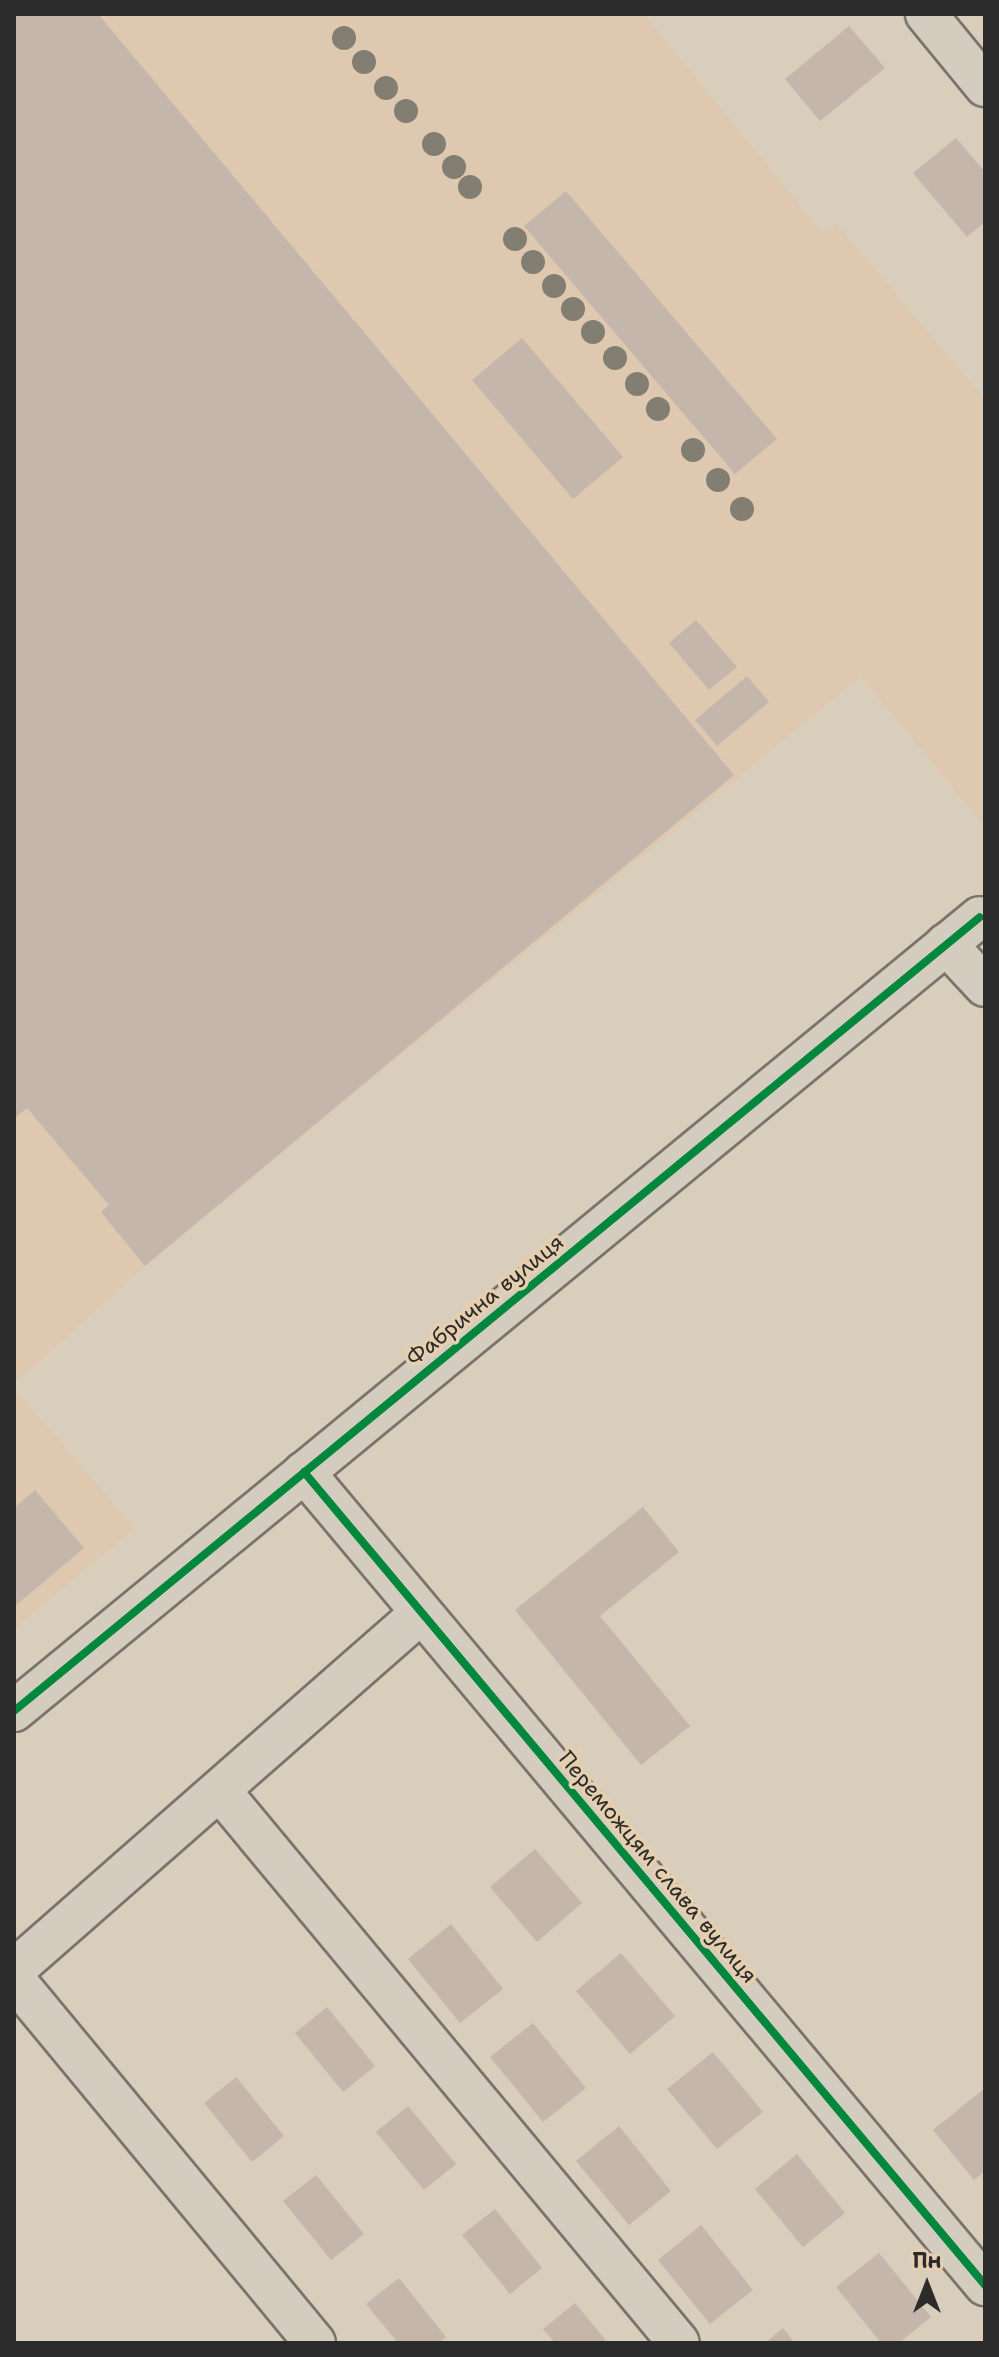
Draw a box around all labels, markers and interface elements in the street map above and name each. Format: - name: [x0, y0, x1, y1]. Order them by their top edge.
- street label: Фабрична вулиця: [401, 1229, 569, 1371]
- street label: Переможцям слава вулиця: [553, 1746, 763, 1988]
- north arrow: [887, 2245, 967, 2325]
- text: Пн: [912, 2246, 942, 2275]

